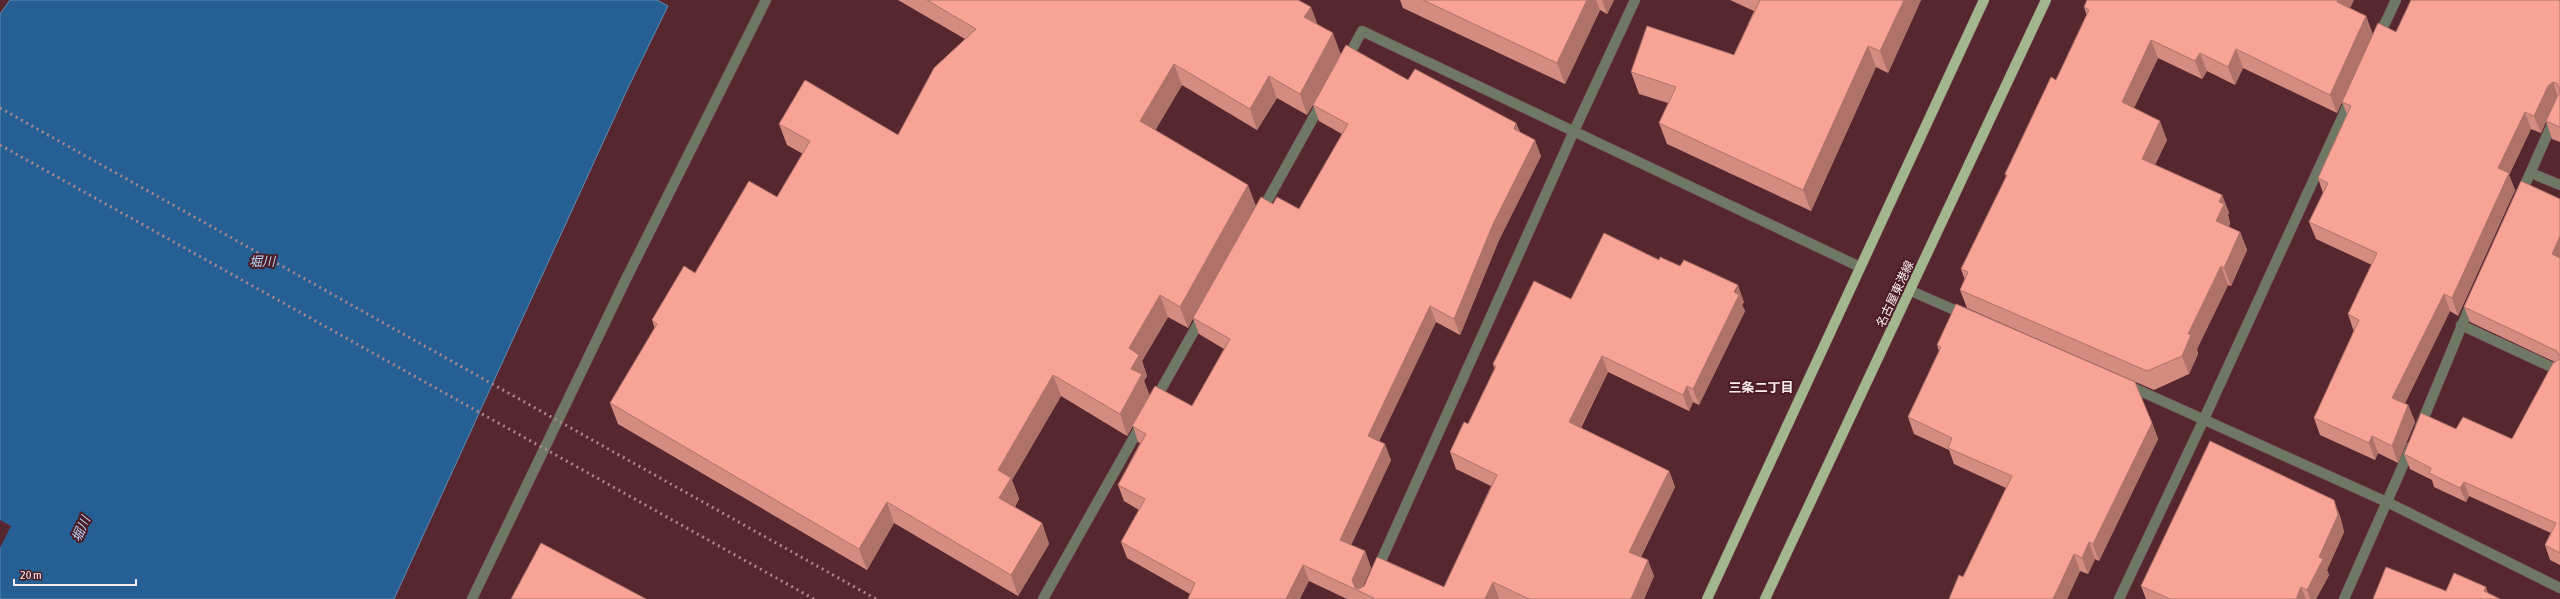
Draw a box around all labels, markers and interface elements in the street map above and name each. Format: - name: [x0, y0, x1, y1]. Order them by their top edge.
- water label: 堀川: [249, 254, 277, 269]
- street label: 名古屋東港線: [1873, 258, 1917, 330]
- district label: 三条二丁目: [1728, 380, 1794, 395]
- water label: 堀川: [69, 512, 94, 544]
- scale bar: [14, 561, 136, 587]
- text: 20 m: [20, 568, 42, 582]

